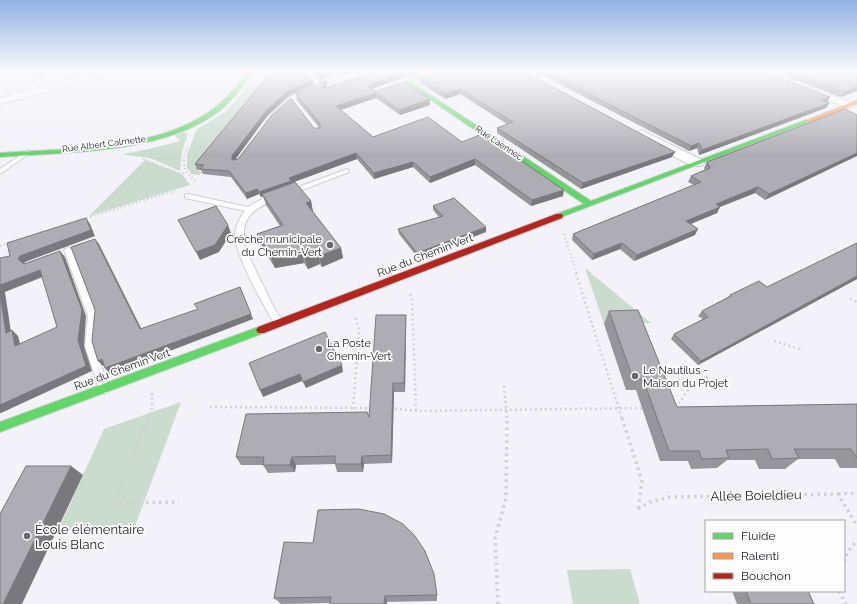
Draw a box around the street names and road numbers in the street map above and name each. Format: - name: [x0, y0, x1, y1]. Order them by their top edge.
- street label: Rue Laennec: [473, 124, 525, 163]
- street label: Rue Albert Calmette: [61, 134, 147, 154]
- street label: Rue du Chemin Vert: [375, 231, 475, 280]
- street label: Rue du Chemin Vert: [72, 346, 172, 393]
- street label: Allée Boieldieu: [710, 487, 802, 504]

